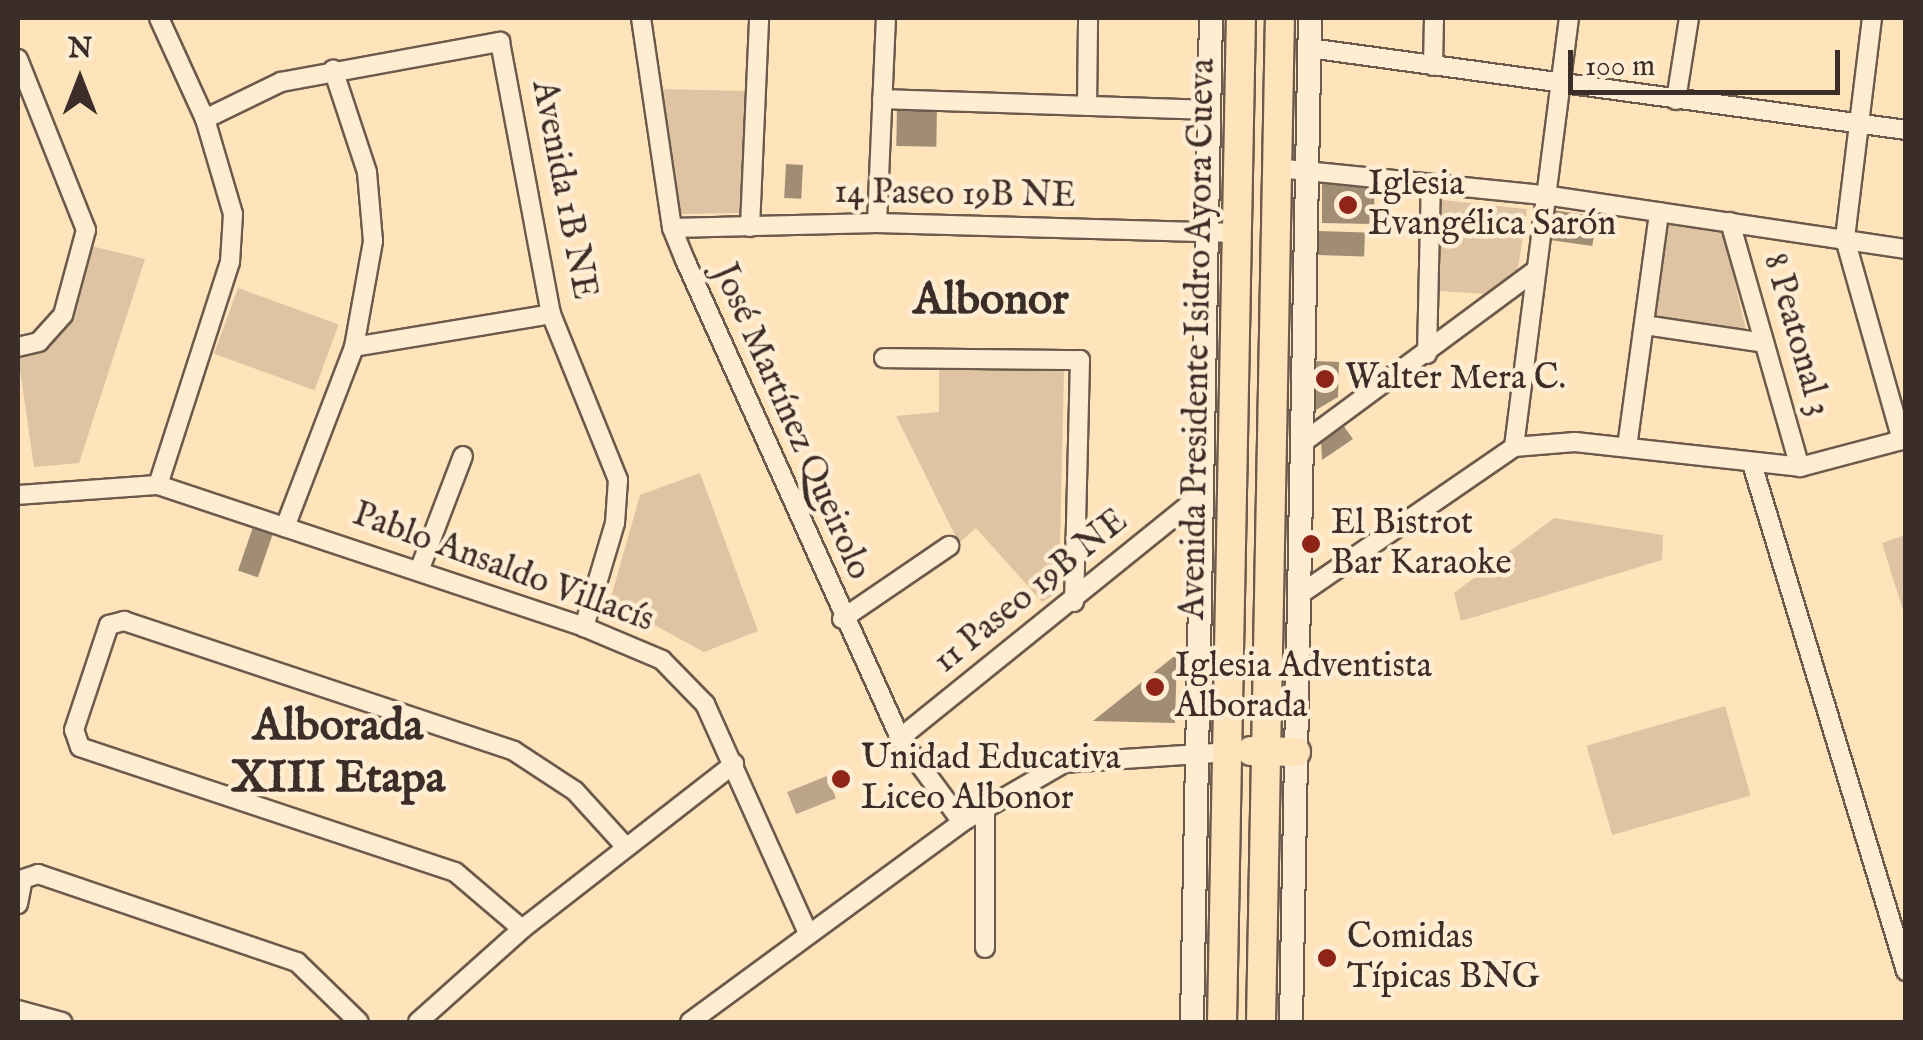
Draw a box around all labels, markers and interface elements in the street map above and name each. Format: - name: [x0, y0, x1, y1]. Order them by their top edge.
- north arrow: [30, 30, 130, 130]
- scale bar: [1573, 30, 1846, 92]
- text: N: [68, 32, 92, 67]
- text: 100 m: [1585, 48, 1655, 86]
- street label: Avenida Presidente Isidro Ayora Cueva: [1173, 58, 1225, 620]
- street label: Avenida 1B NE: [521, 77, 605, 303]
- place label: Iglesia Evangélica Sarón: [1368, 164, 1616, 246]
- street label: 14 Paseo 19B NE: [834, 172, 1076, 218]
- marker: Iglesia Evangélica Sarón: [1337, 194, 1359, 216]
- street label: 8 Peatonal 3: [1753, 249, 1839, 421]
- street label: José Martínez Queirolo: [702, 258, 880, 586]
- district label: Albonor: [913, 274, 1069, 328]
- place label: Walter Mera C.: [1345, 358, 1566, 400]
- marker: Walter Mera C.: [1314, 368, 1336, 390]
- street label: Pablo Ansaldo Villacís: [347, 494, 659, 642]
- street label: 11 Paseo 19B NE: [926, 501, 1136, 683]
- place label: El Bistrot Bar Karaoke: [1331, 503, 1511, 585]
- marker: El Bistrot Bar Karaoke: [1300, 533, 1322, 555]
- place label: Iglesia Adventista Alborada: [1175, 646, 1432, 728]
- marker: Iglesia Adventista Alborada: [1144, 676, 1166, 698]
- district label: Alborada XIII Etapa: [231, 700, 445, 806]
- place label: Unidad Educativa Liceo Albonor: [861, 738, 1121, 820]
- marker: Unidad Educativa Liceo Albonor: [830, 768, 852, 790]
- place label: Comidas Típicas BNG: [1347, 917, 1540, 999]
- marker: Comidas Típicas BNG: [1316, 947, 1338, 969]

